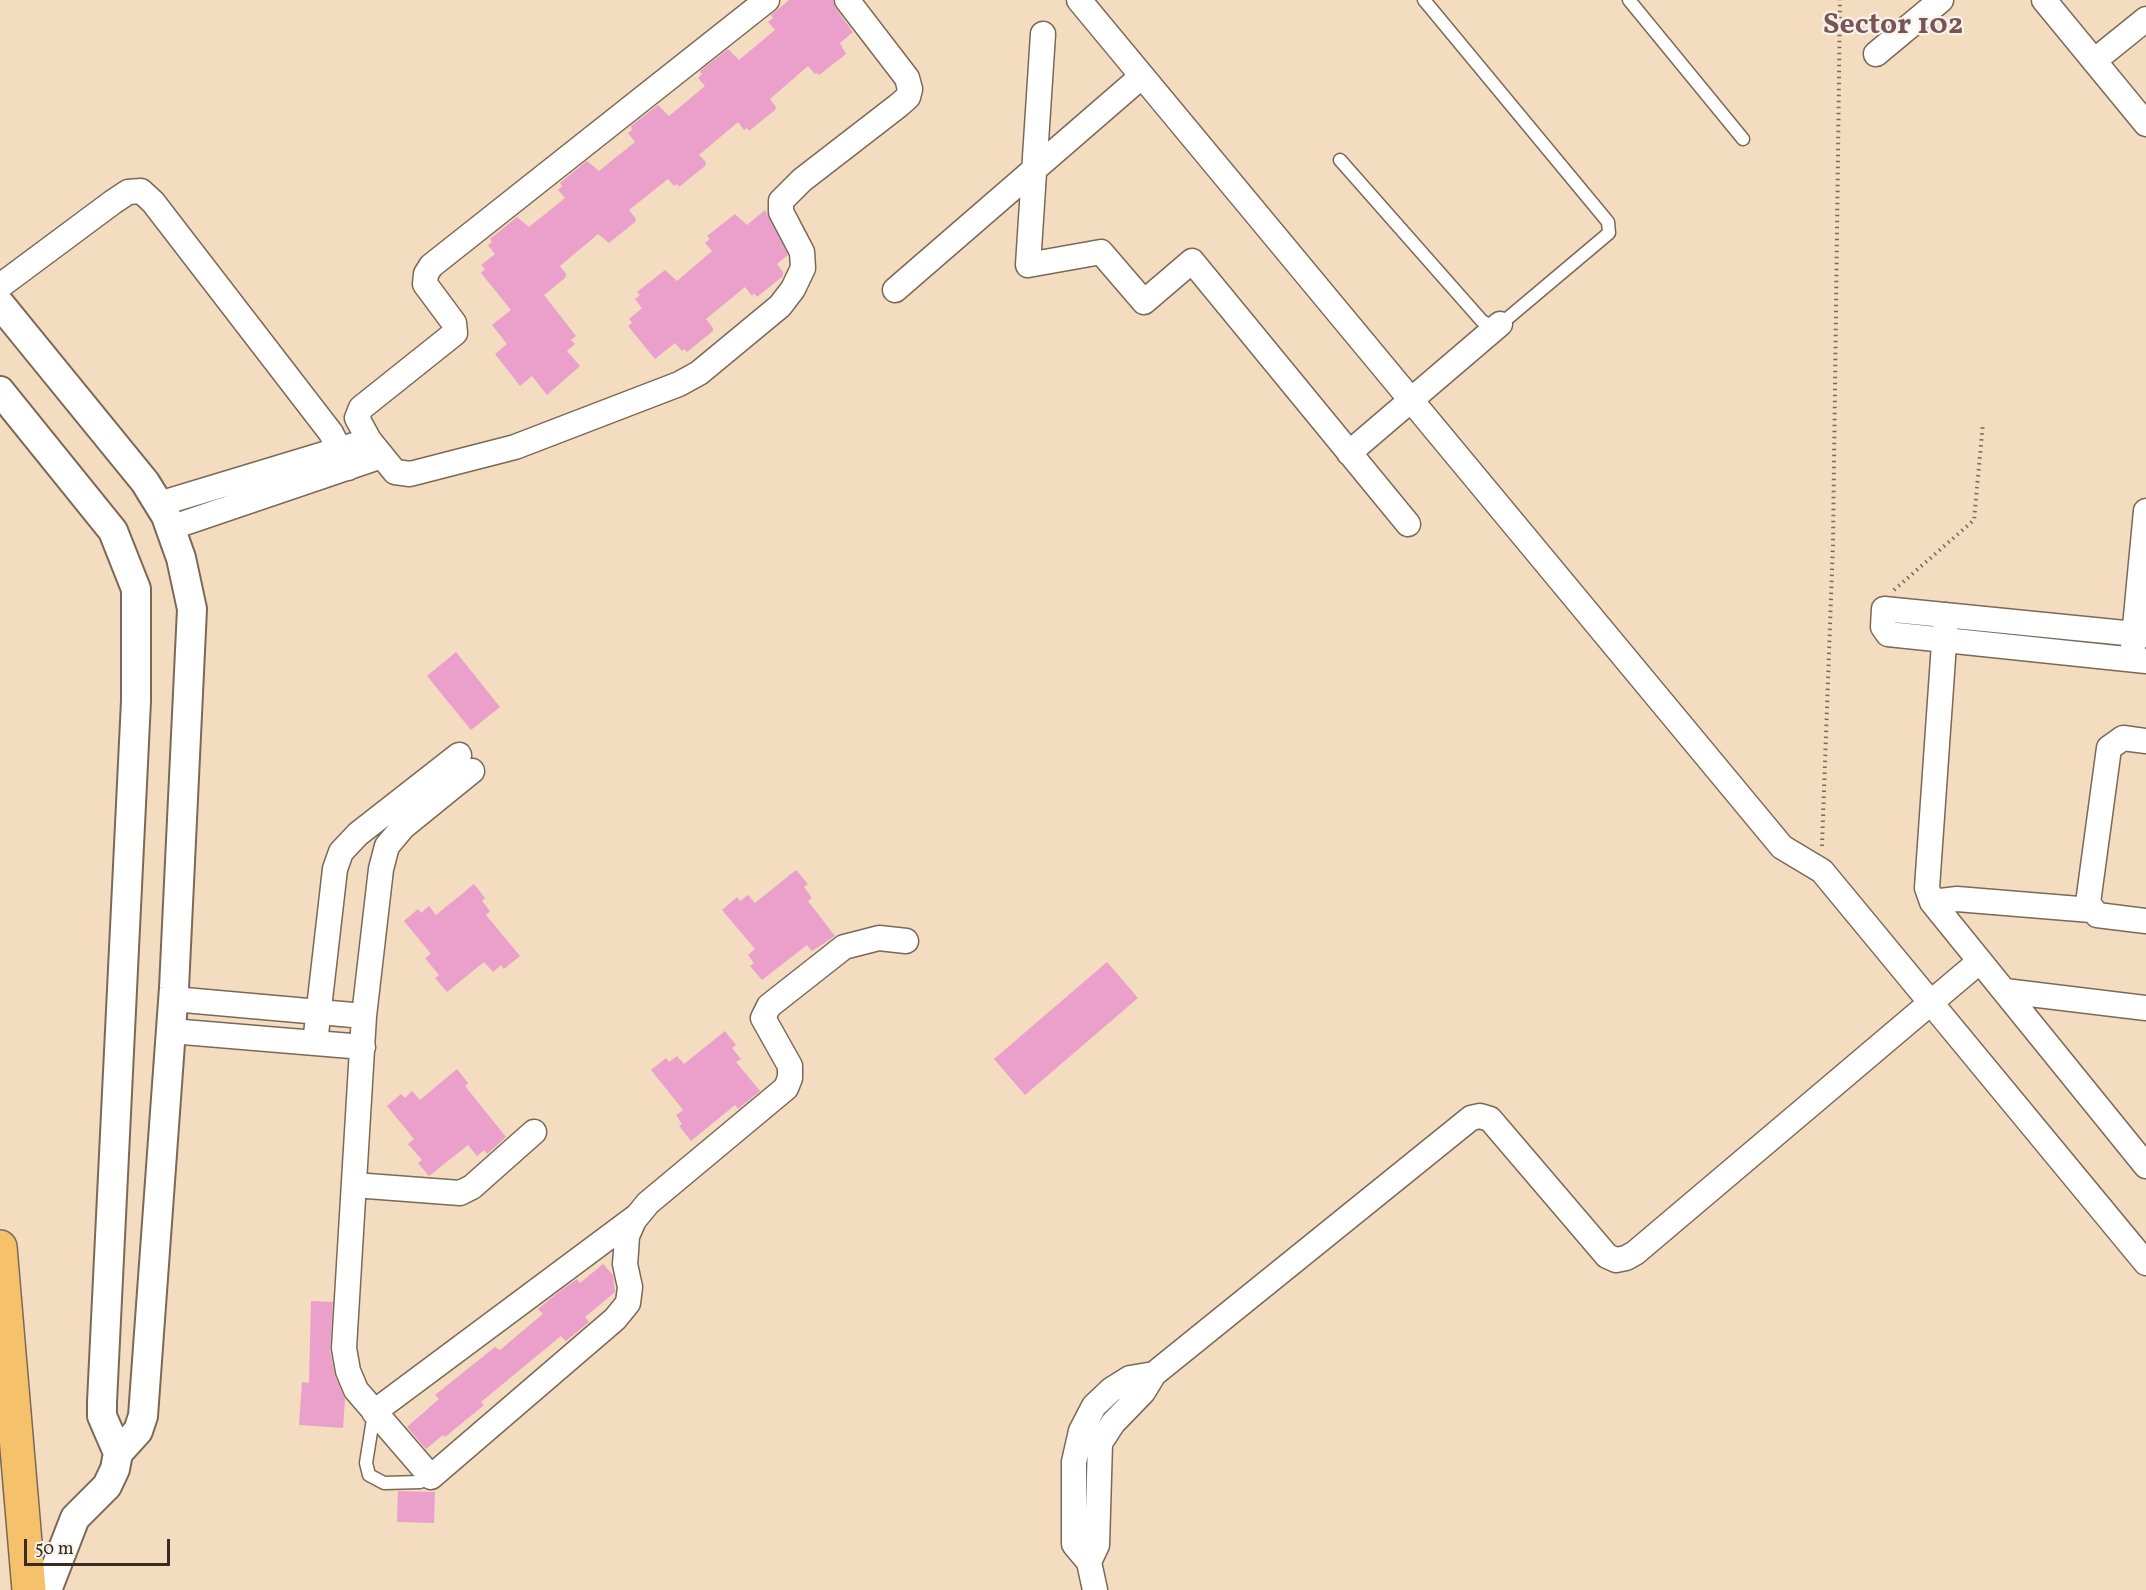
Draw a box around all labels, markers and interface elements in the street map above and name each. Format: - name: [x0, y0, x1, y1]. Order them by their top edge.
- district label: Sector 102: [1823, 9, 1963, 45]
- scale bar: [27, 1527, 172, 1565]
- text: 50 m: [35, 1537, 74, 1562]

